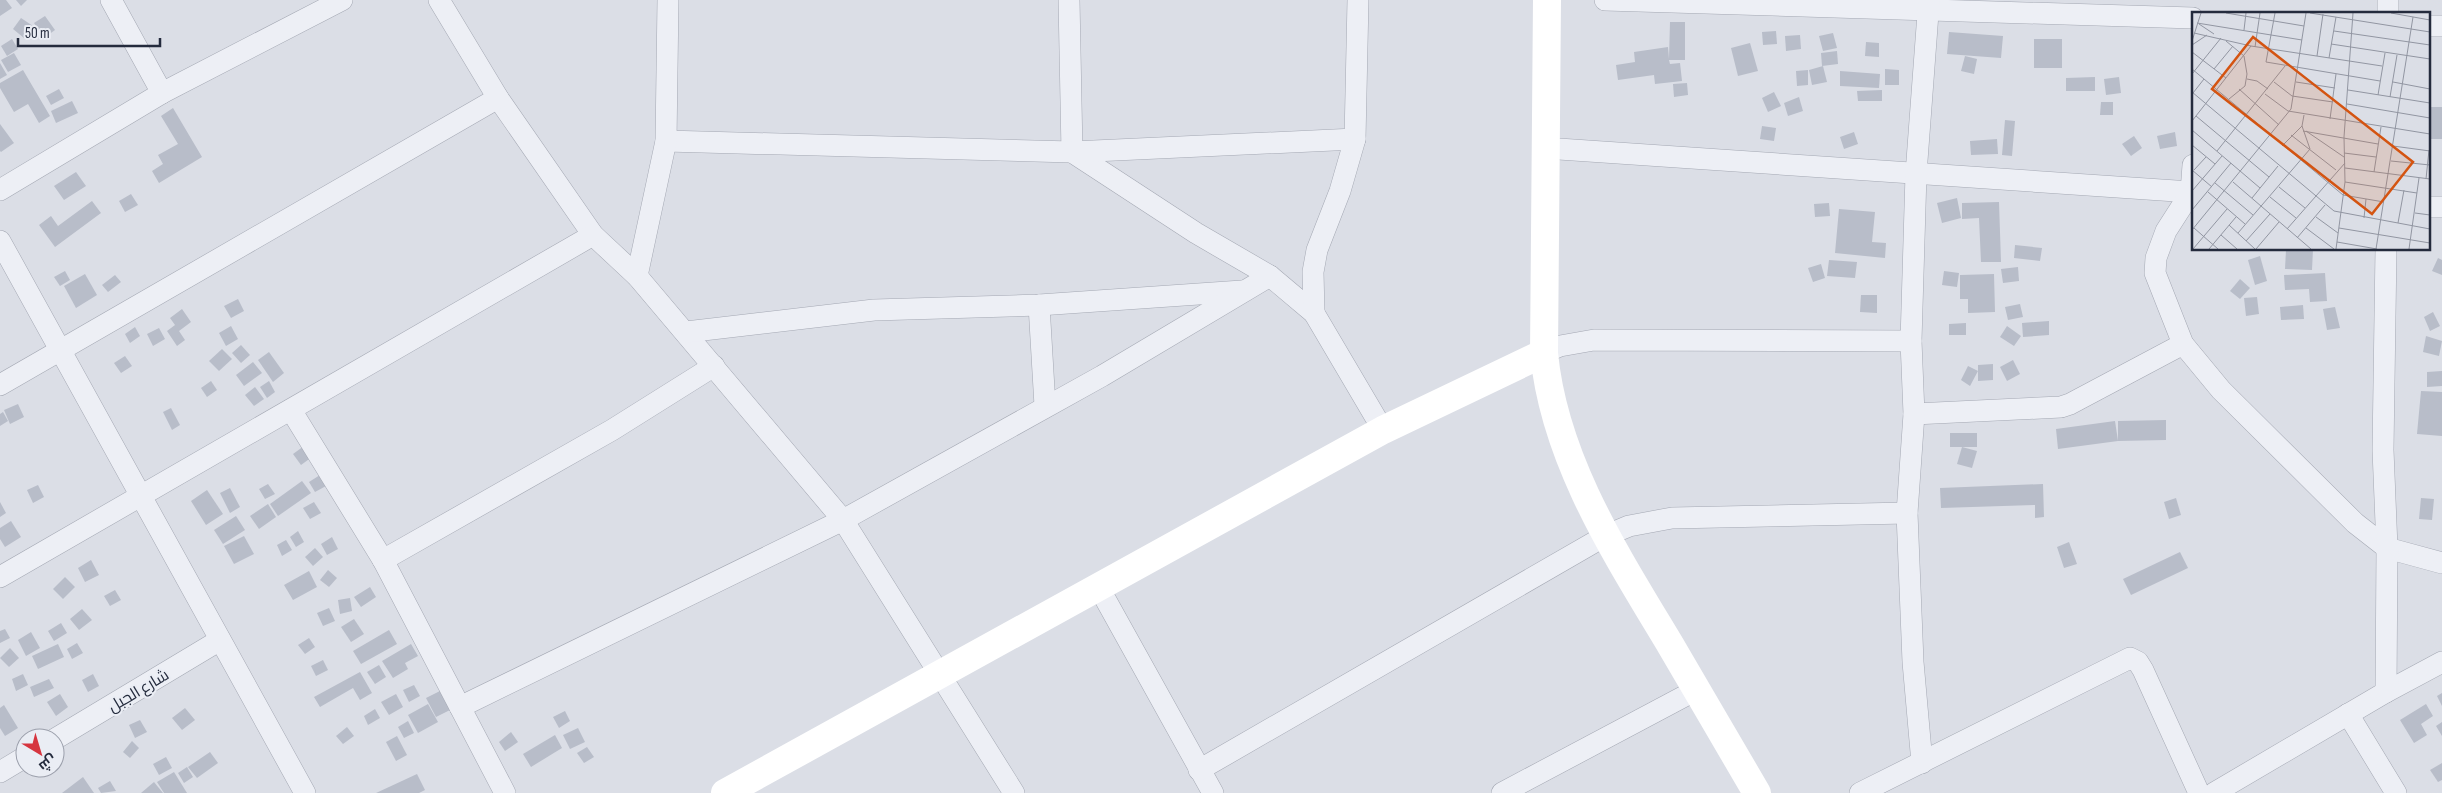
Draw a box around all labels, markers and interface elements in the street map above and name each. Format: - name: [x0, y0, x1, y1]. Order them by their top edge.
- inset map: [2192, 12, 2430, 250]
- scale bar: [18, 15, 160, 47]
- text: 50 m: [25, 24, 50, 43]
- street label: شارع الجبل: [105, 666, 173, 718]
- north arrow: [15, 728, 65, 778]
- text: ش: [35, 751, 60, 775]

